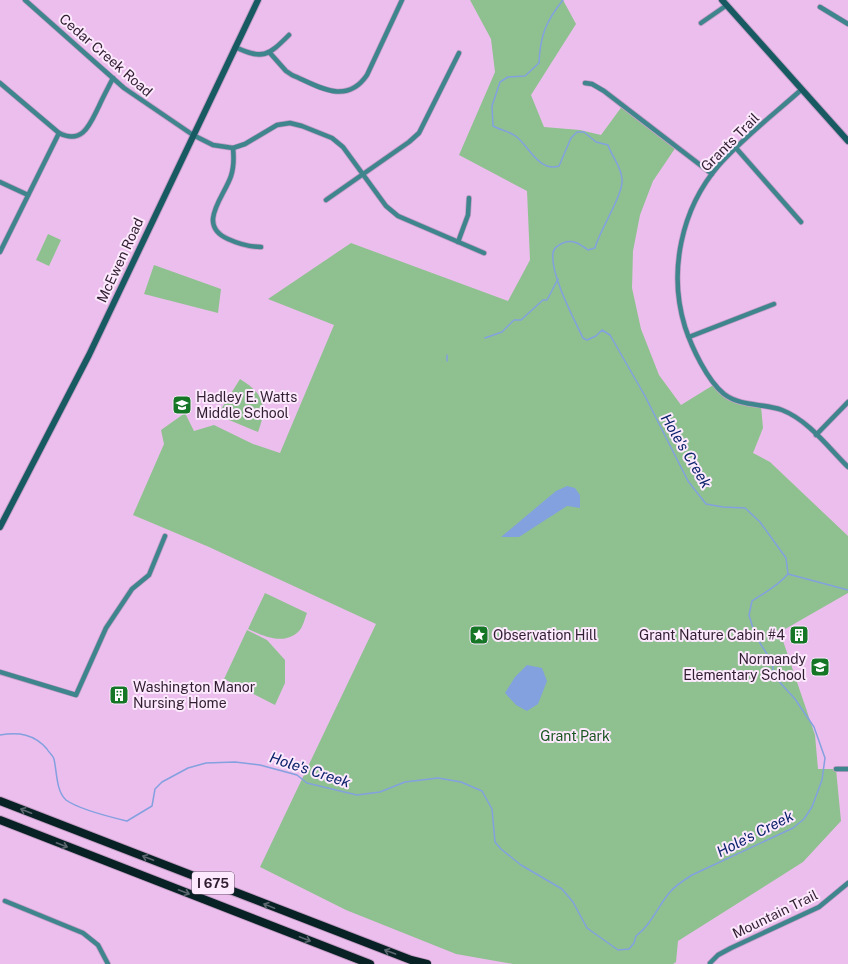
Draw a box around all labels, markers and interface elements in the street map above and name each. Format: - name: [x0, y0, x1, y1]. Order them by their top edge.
- street label: Cedar Creek Road: [56, 10, 156, 100]
- street label: Grants Trail: [698, 110, 762, 174]
- street label: McEwen Road: [93, 215, 147, 305]
- place label: Hadley E. Watts Middle School: [196, 389, 297, 421]
- school or university icon: Hadley E. Watts Middle School: [171, 394, 193, 416]
- water label: Hole's Creek: [658, 410, 716, 492]
- place icon: Observation Hill: [468, 624, 490, 646]
- building icon: Grant Nature Cabin #4: [788, 624, 810, 646]
- place label: Observation Hill: [493, 627, 597, 643]
- place label: Grant Nature Cabin #4: [639, 627, 785, 643]
- place label: Normandy Elementary School: [683, 651, 806, 683]
- school or university icon: Normandy Elementary School: [809, 656, 831, 678]
- place label: Washington Manor Nursing Home: [133, 679, 255, 711]
- building icon: Washington Manor Nursing Home: [108, 684, 130, 706]
- park label: Grant Park: [540, 728, 610, 744]
- water label: Hole's Creek: [268, 748, 353, 791]
- one-way arrow: [21, 807, 33, 815]
- water label: Hole's Creek: [714, 807, 797, 860]
- one-way arrow: [56, 841, 68, 849]
- one-way arrow: [142, 853, 154, 861]
- road number: I 675: [192, 872, 234, 894]
- street label: Mountain Trail: [730, 886, 820, 942]
- one-way arrow: [177, 888, 189, 896]
- one-way arrow: [263, 901, 275, 909]
- one-way arrow: [298, 936, 310, 943]
- one-way arrow: [384, 948, 396, 956]

